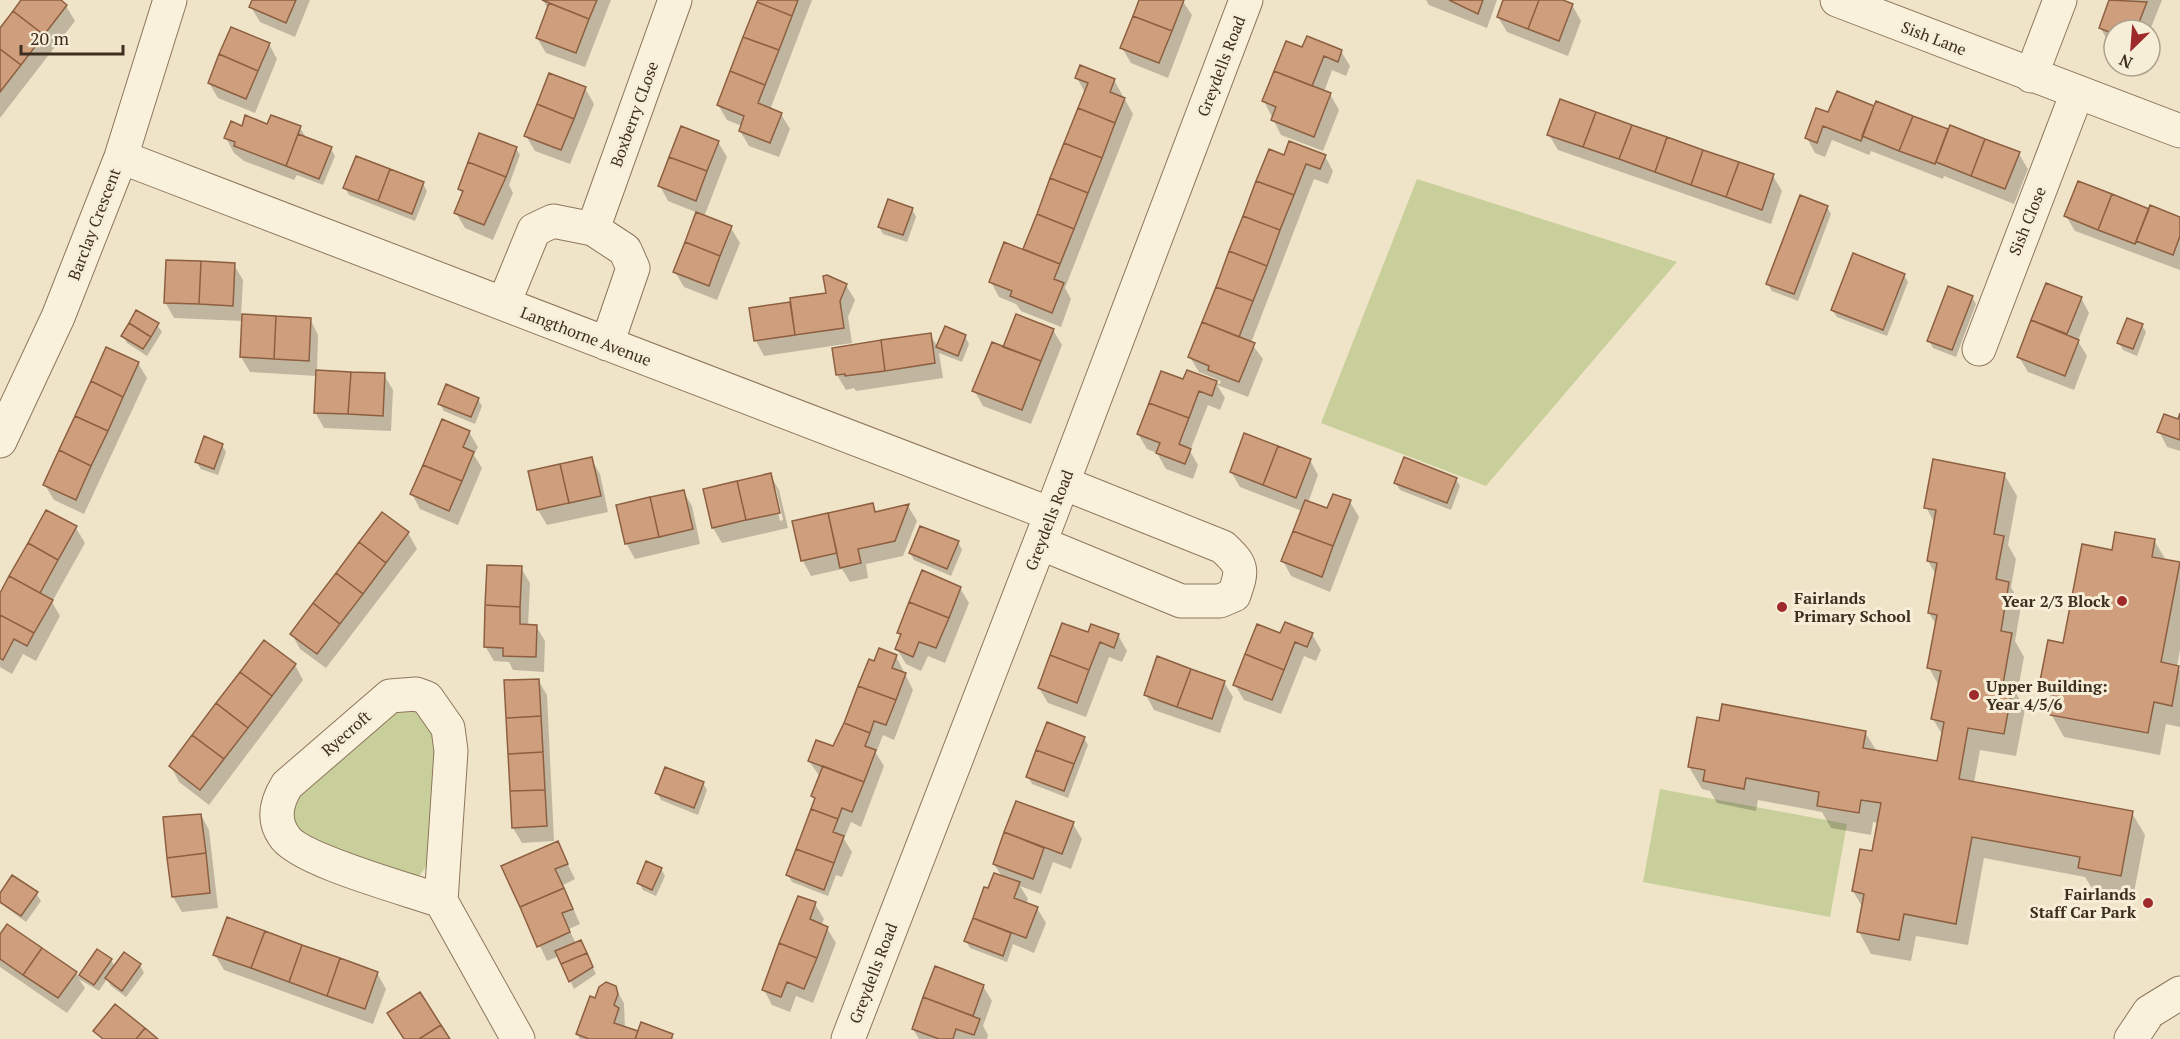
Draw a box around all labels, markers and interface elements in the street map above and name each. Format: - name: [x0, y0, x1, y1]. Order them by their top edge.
- street label: Greydells Road: [1192, 12, 1250, 119]
- street label: Sish Lane: [1898, 16, 1970, 60]
- scale bar: [21, 18, 123, 56]
- north arrow: [2102, 18, 2162, 78]
- text: 20 m: [30, 26, 70, 50]
- text: N: [2116, 49, 2136, 74]
- street label: Boxberry CLose: [605, 58, 663, 170]
- street label: Barclay Crescent: [63, 165, 126, 283]
- street label: Sish Close: [2003, 183, 2051, 259]
- street label: Langthorne Avenue: [517, 301, 655, 371]
- street label: Greydells Road: [1020, 466, 1078, 573]
- place label: Fairlands Primary School: [1794, 587, 1911, 627]
- place label: Year 2/3 Block: [2002, 590, 2111, 612]
- marker: Year 2/3 Block: [2115, 594, 2129, 608]
- marker: Fairlands Primary School: [1775, 600, 1789, 614]
- place label: Upper Building: Year 4/5/6: [1986, 675, 2107, 715]
- marker: Upper Building: Year 4/5/6: [1967, 688, 1981, 702]
- street label: Ryecroft: [316, 705, 376, 761]
- place label: Fairlands Staff Car Park: [2030, 883, 2137, 923]
- marker: Fairlands Staff Car Park: [2141, 896, 2155, 910]
- street label: Greydells Road: [844, 919, 902, 1026]

